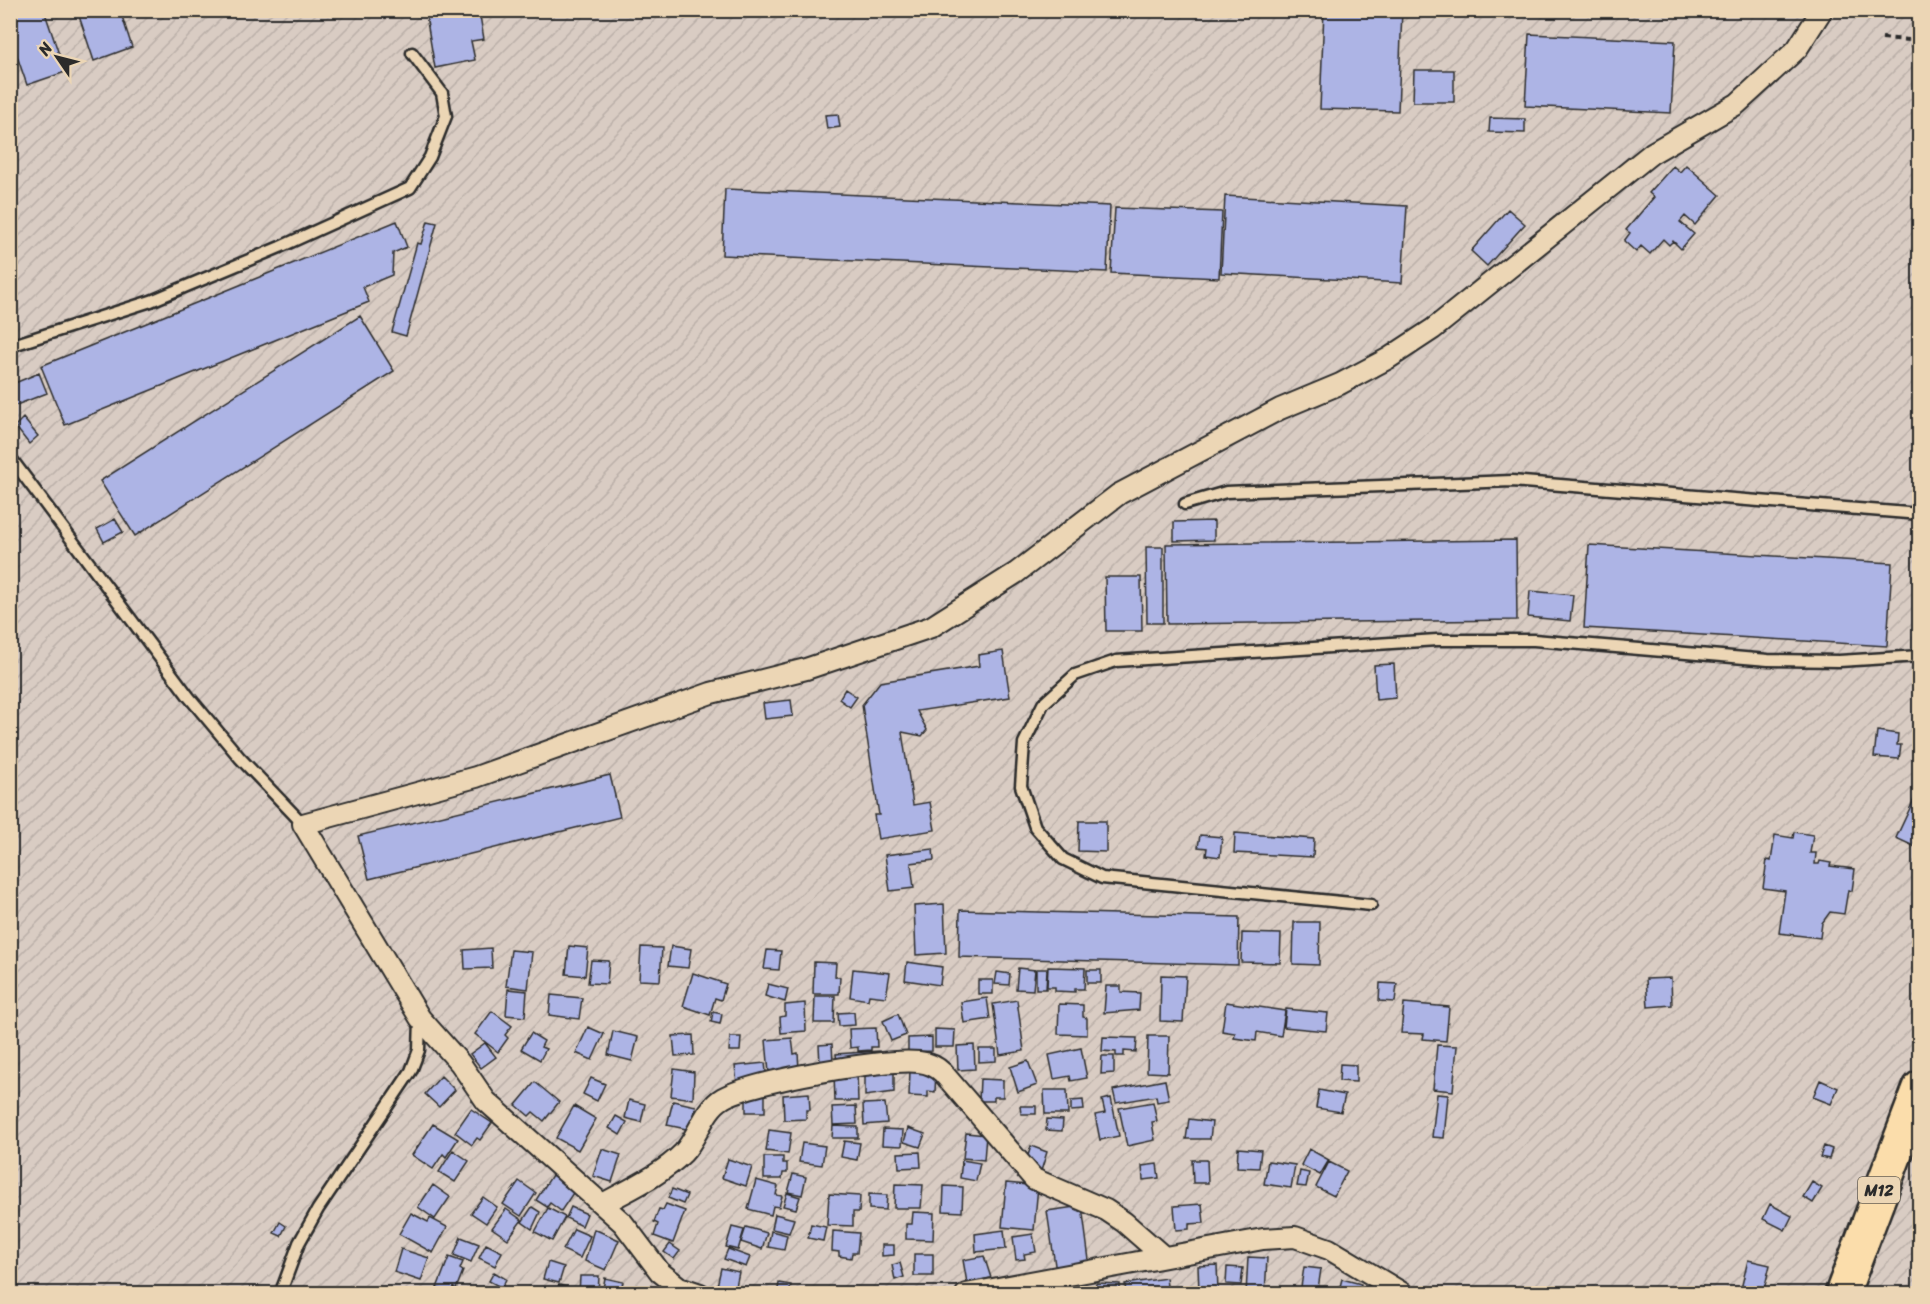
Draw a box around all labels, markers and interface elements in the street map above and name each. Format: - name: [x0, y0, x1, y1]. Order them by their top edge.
- north arrow: [27, 27, 87, 87]
- text: N: [29, 35, 61, 62]
- road number: M12: [1858, 1177, 1900, 1203]

